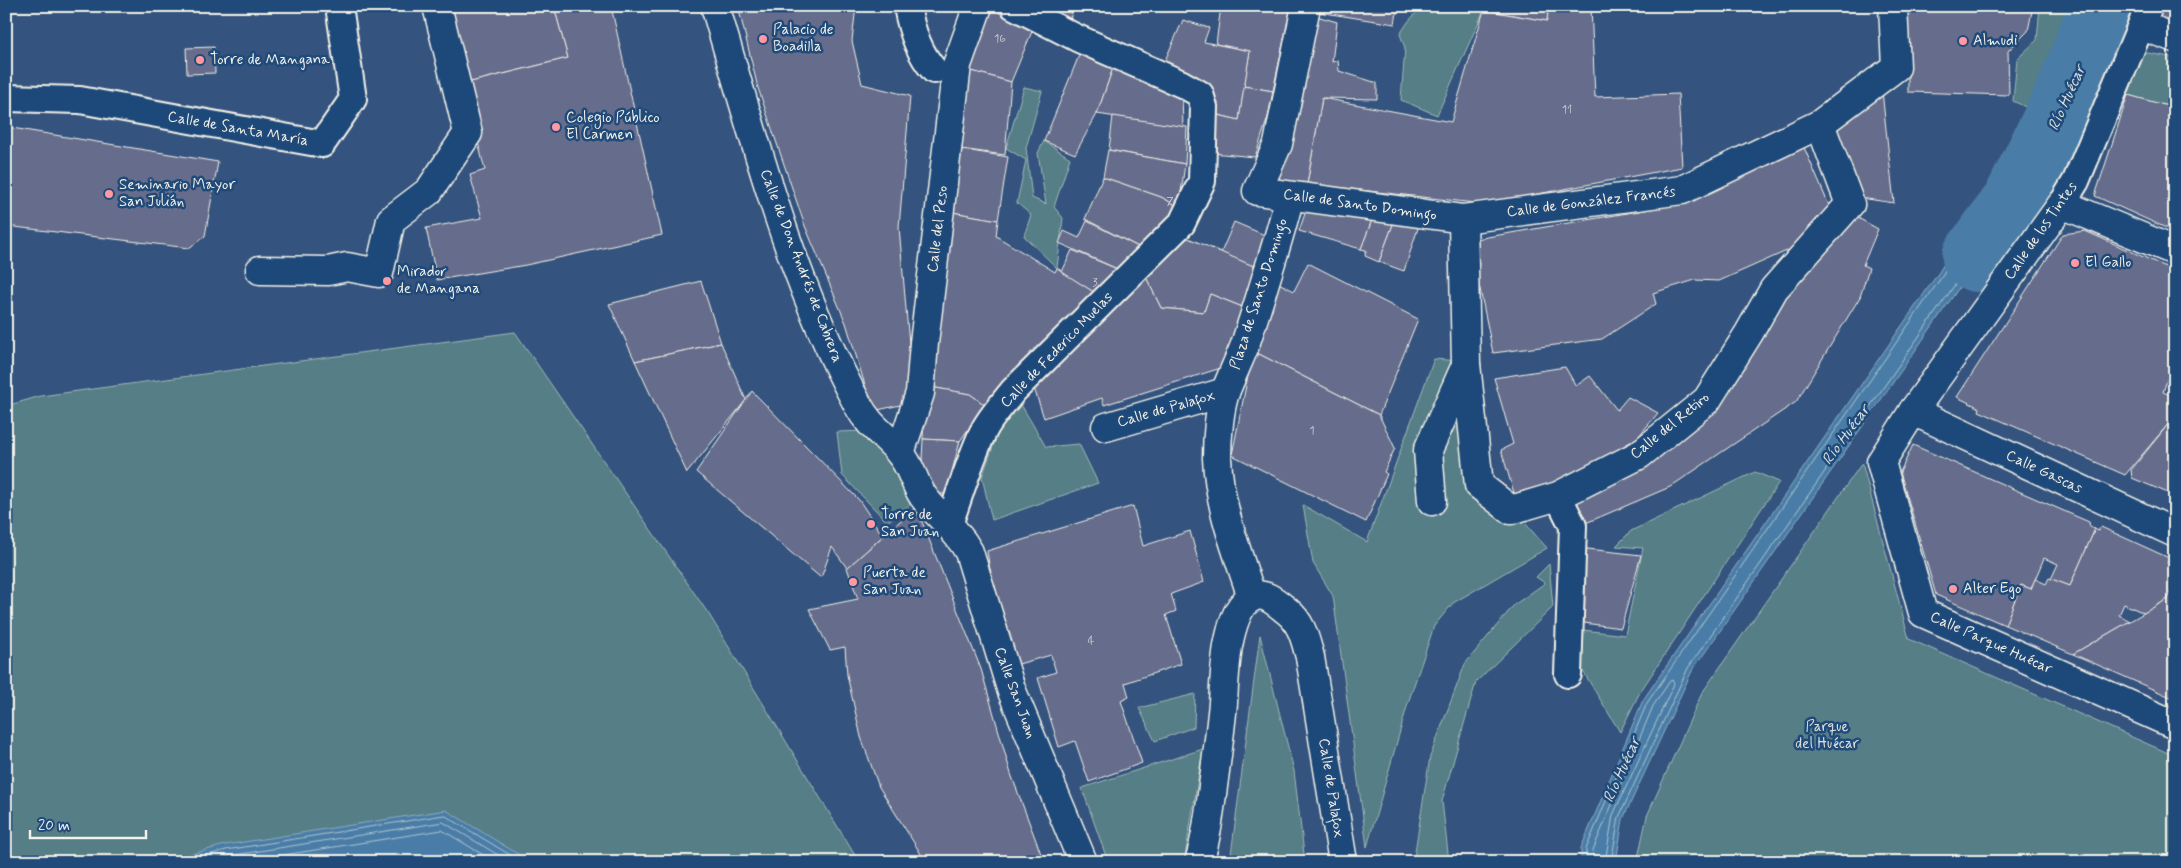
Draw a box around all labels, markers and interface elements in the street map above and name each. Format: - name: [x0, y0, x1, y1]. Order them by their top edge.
- place label: Palacio de Boadilla: [773, 20, 834, 57]
- house number: 16: [994, 31, 1006, 47]
- place label: Almudi: [1973, 31, 2017, 51]
- marker: Palacio de Boadilla: [757, 33, 769, 45]
- marker: Almudi: [1957, 35, 1969, 47]
- place label: Torre de Mangana: [210, 50, 331, 70]
- marker: Torre de Mangana: [194, 54, 206, 66]
- water label: Río Huécar: [2043, 60, 2092, 134]
- house number: 11: [1562, 102, 1572, 118]
- street label: Calle de Santa María: [166, 107, 310, 151]
- place label: Colegio Público El Carmen: [566, 108, 660, 145]
- marker: Colegio Público El Carmen: [550, 121, 562, 133]
- street label: Calle de Don Andrés de Cabrera: [755, 166, 847, 366]
- place label: Seminario Mayor San Julián: [119, 175, 235, 212]
- street label: Calle de los Tintes: [2000, 178, 2082, 284]
- street label: Calle de González Francés: [1505, 182, 1677, 222]
- street label: Calle del Peso: [923, 184, 953, 274]
- street label: Calle de Santo Domingo: [1282, 184, 1438, 227]
- marker: Seminario Mayor San Julián: [103, 188, 115, 200]
- house number: 7: [1166, 194, 1174, 210]
- street label: Plaza de Santo Domingo: [1225, 216, 1294, 372]
- place label: El Gallo: [2085, 253, 2132, 273]
- marker: El Gallo: [2069, 257, 2081, 269]
- place label: Mirador de Mangana: [397, 262, 480, 299]
- marker: Mirador de Mangana: [381, 275, 393, 287]
- house number: 3: [1092, 275, 1098, 291]
- street label: Calle de Federico Muelas: [996, 287, 1118, 412]
- street label: Calle de Palafox: [1115, 385, 1218, 434]
- street label: Calle del Retiro: [1626, 388, 1714, 464]
- water label: Río Huécar: [1817, 399, 1876, 469]
- house number: 1: [1309, 423, 1315, 439]
- street label: Calle Gascas: [2002, 446, 2086, 499]
- place label: Torre de San Juan: [881, 505, 939, 542]
- marker: Torre de San Juan: [865, 518, 877, 530]
- place label: Puerta de San Juan: [863, 563, 926, 600]
- marker: Puerta de San Juan: [847, 576, 859, 588]
- place label: Alter Ego: [1963, 579, 2022, 599]
- marker: Alter Ego: [1947, 583, 1959, 595]
- street label: Calle Parque Huécar: [1927, 607, 2056, 679]
- house number: 4: [1088, 633, 1095, 649]
- street label: Calle San Juan: [989, 645, 1041, 741]
- park label: Parque del Huécar: [1795, 717, 1860, 754]
- water label: Río Huécar: [1598, 732, 1647, 806]
- street label: Calle de Palafox: [1311, 737, 1349, 840]
- scale bar: [30, 808, 146, 840]
- text: 20 m: [38, 816, 70, 836]

